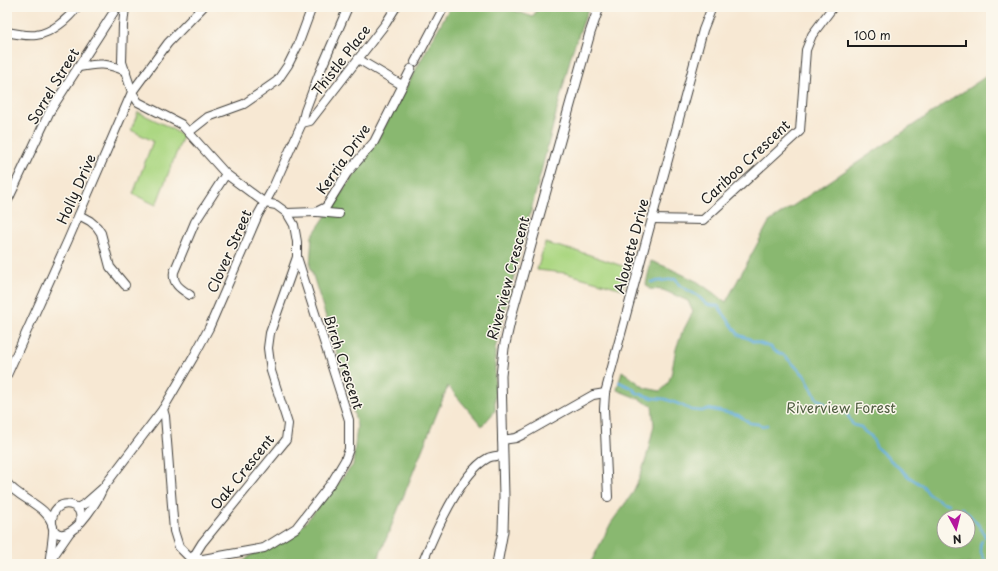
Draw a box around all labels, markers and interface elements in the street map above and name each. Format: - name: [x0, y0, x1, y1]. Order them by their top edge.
- street label: Thistle Place: [307, 20, 375, 100]
- scale bar: [848, 22, 966, 48]
- text: 100 m: [854, 26, 891, 44]
- street label: Sorrel Street: [22, 44, 84, 128]
- street label: Cariboo Crescent: [695, 114, 795, 209]
- street label: Kerria Drive: [311, 120, 375, 198]
- street label: Holly Drive: [51, 151, 101, 227]
- street label: Alouette Drive: [608, 196, 654, 296]
- street label: Clover Street: [201, 206, 257, 296]
- street label: Riverview Crescent: [481, 214, 535, 342]
- street label: Birch Crescent: [319, 312, 369, 412]
- park label: Riverview Forest: [786, 397, 896, 418]
- street label: Oak Crescent: [205, 430, 279, 514]
- north arrow: [936, 509, 976, 549]
- text: N: [952, 530, 963, 548]

